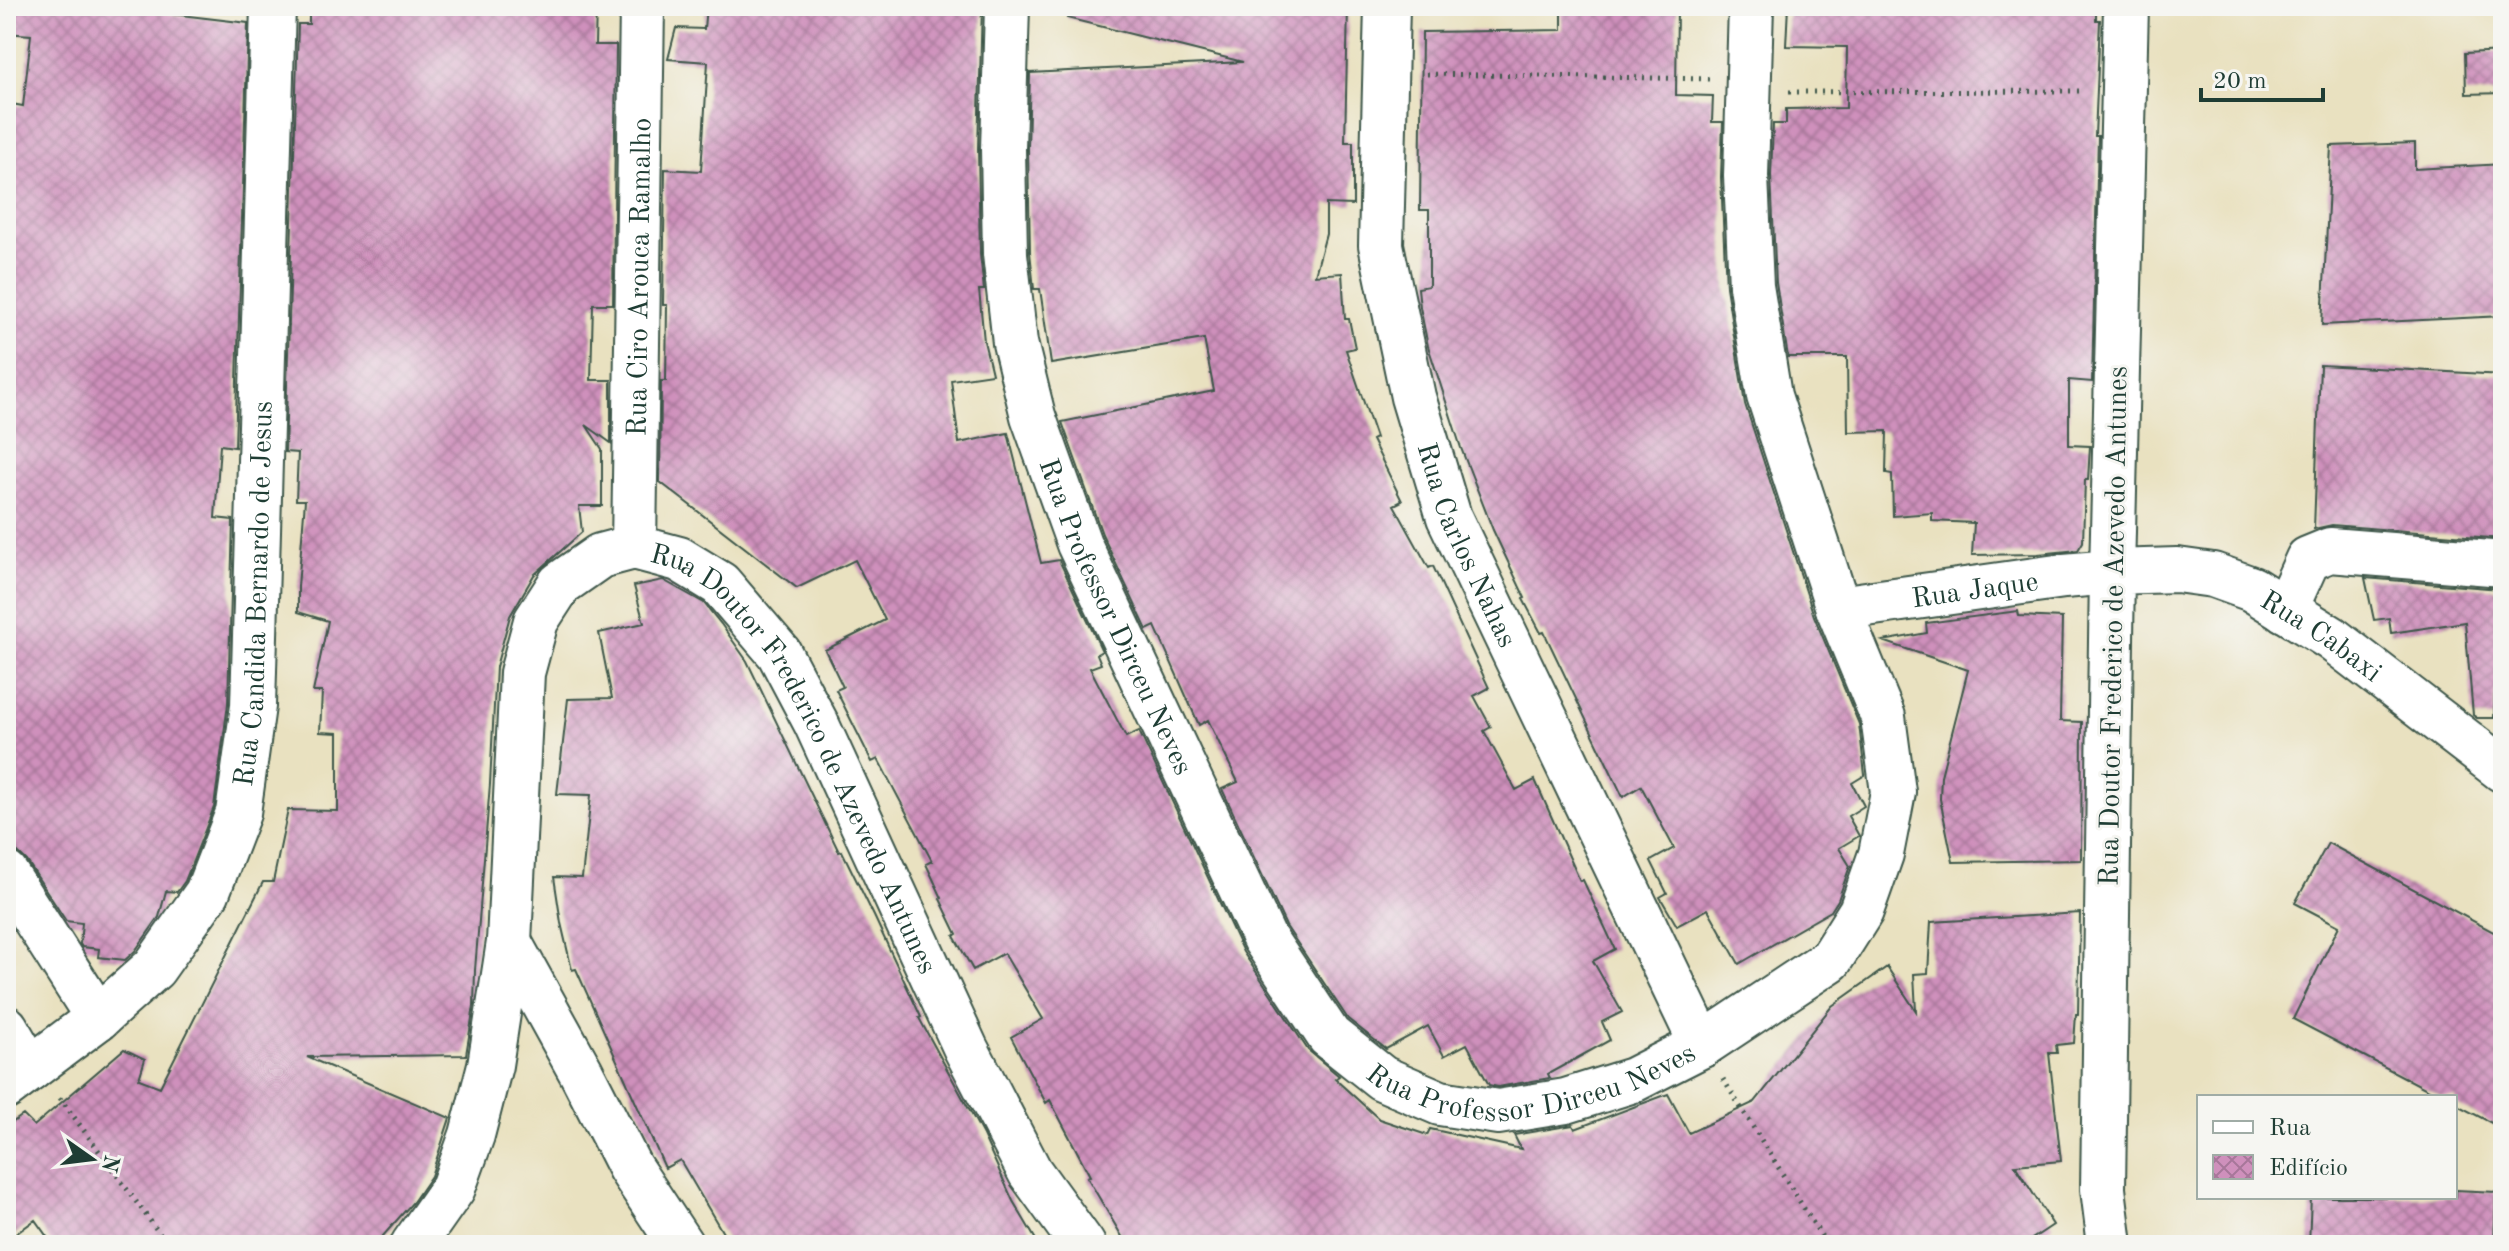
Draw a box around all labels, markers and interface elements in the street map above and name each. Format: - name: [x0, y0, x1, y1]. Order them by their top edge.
- scale bar: [2201, 52, 2323, 102]
- text: 20 m: [2213, 70, 2267, 94]
- street label: Rua Ciro Arouca Ramalho: [625, 118, 657, 437]
- street label: Rua Doutor Frederico de Azevedo Antunes: [2096, 366, 2134, 886]
- street label: Rua Candida Bernardo de Jesus: [231, 401, 279, 788]
- street label: Rua Carlos Nahas: [1411, 440, 1520, 652]
- street label: Rua Professor Dirceu Neves: [1033, 455, 1196, 780]
- street label: Rua Doutor Frederico de Azevedo Antunes: [647, 541, 940, 979]
- street label: Rua Jaque: [1910, 569, 2040, 614]
- street label: Rua Cabaxi: [2255, 587, 2386, 688]
- street label: Rua Professor Dirceu Neves: [1360, 1025, 1704, 1077]
- text: Rua Professor Dirceu Neves: [1360, 1040, 1700, 1129]
- legend: [2197, 1095, 2457, 1199]
- text: Rua: [2269, 1117, 2311, 1141]
- north arrow: [52, 1119, 132, 1199]
- text: N: [97, 1153, 122, 1174]
- text: Edifício: [2269, 1157, 2348, 1181]

